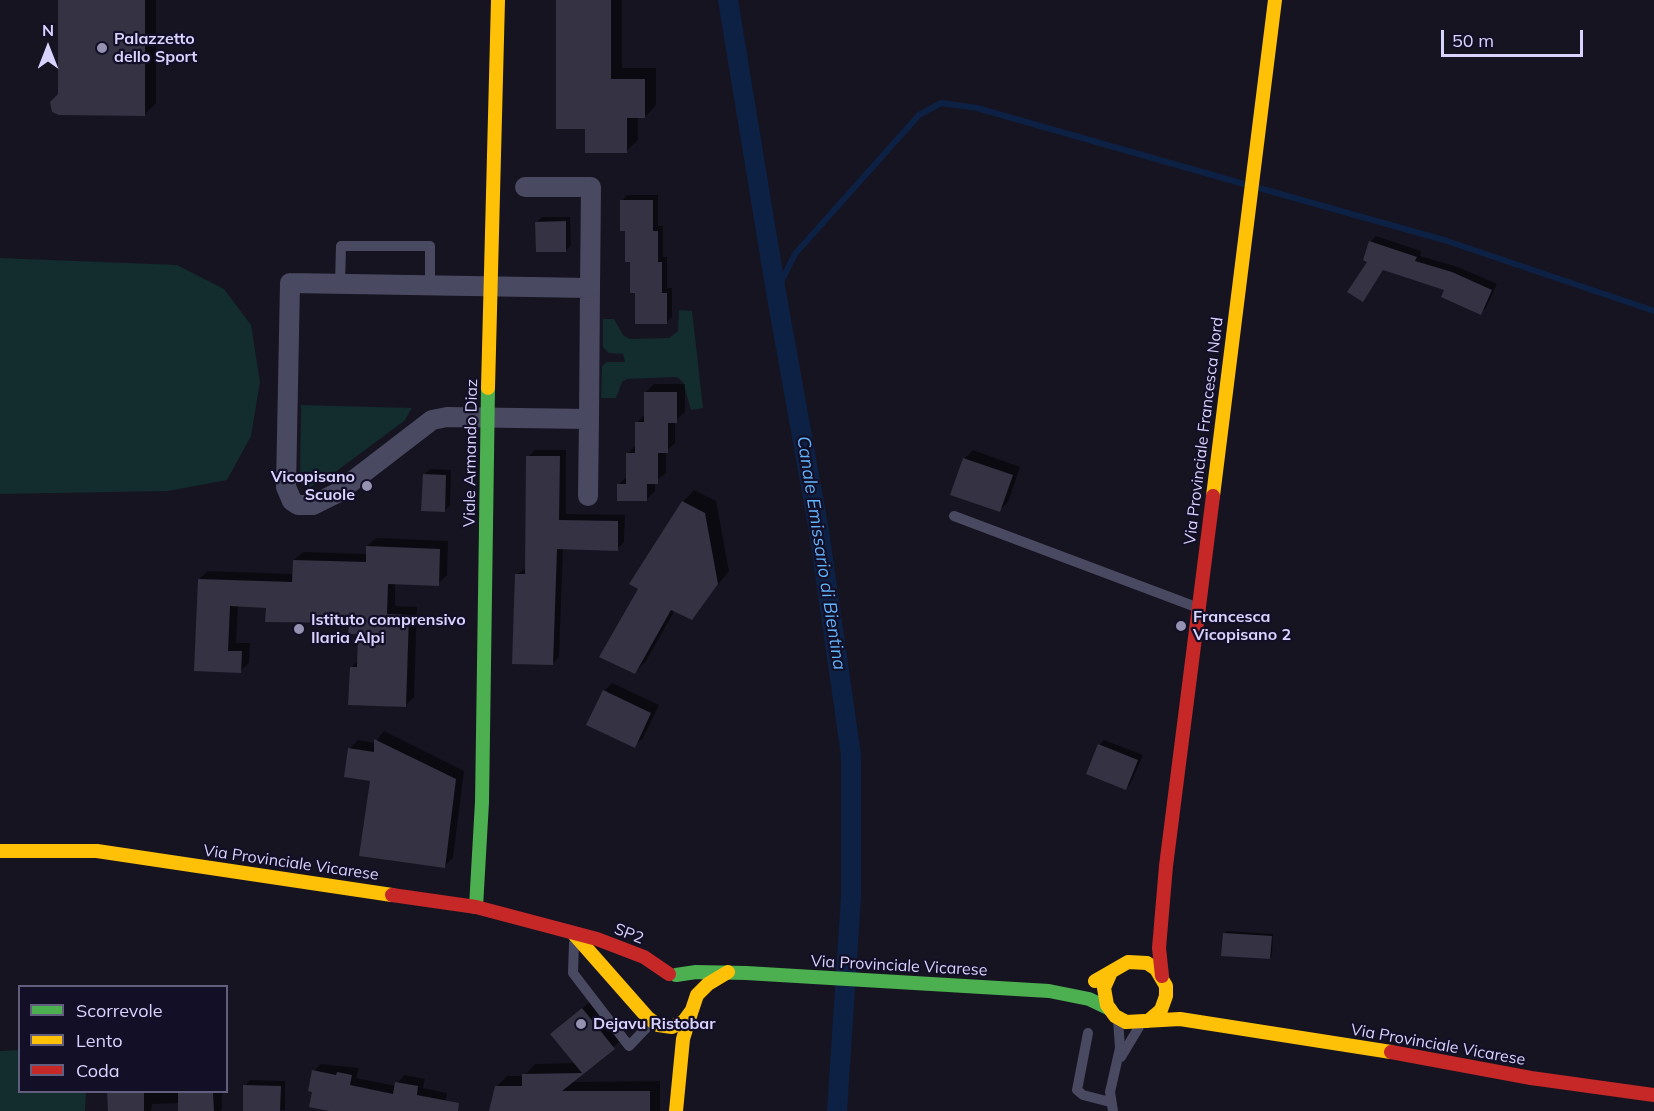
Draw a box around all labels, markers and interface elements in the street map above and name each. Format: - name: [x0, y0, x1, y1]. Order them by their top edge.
- north arrow: [18, 18, 78, 78]
- scale bar: [1444, 18, 1586, 56]
- text: N: [42, 20, 54, 40]
- place label: Palazzetto dello Sport: [114, 29, 197, 67]
- text: 50 m: [1452, 29, 1494, 52]
- marker: Palazzetto dello Sport: [95, 41, 109, 55]
- street label: Via Provinciale Francesca Nord: [1180, 316, 1228, 546]
- street label: Viale Armando Diaz: [460, 379, 482, 527]
- water label: Canale Emissario di Bientina: [792, 434, 850, 672]
- place label: Vicopisano Scuole: [271, 467, 355, 505]
- marker: Vicopisano Scuole: [360, 479, 374, 493]
- place label: Francesca Vicopisano 2: [1193, 607, 1291, 645]
- place label: Istituto comprensivo Ilaria Alpi: [311, 610, 466, 648]
- marker: Francesca Vicopisano 2: [1174, 619, 1188, 633]
- marker: Istituto comprensivo Ilaria Alpi: [292, 622, 306, 636]
- street label: Via Provinciale Vicarese: [202, 841, 380, 885]
- street label: SP2: [612, 920, 646, 948]
- street label: Via Provinciale Vicarese: [810, 952, 988, 980]
- legend: [18, 985, 228, 1093]
- text: Scorrevole: [76, 999, 163, 1022]
- place label: Dejavu Ristobar: [593, 1014, 716, 1034]
- marker: Dejavu Ristobar: [574, 1017, 588, 1031]
- street label: Via Provinciale Vicarese: [1349, 1020, 1527, 1070]
- text: Lento: [76, 1029, 123, 1052]
- text: Coda: [76, 1059, 120, 1082]

